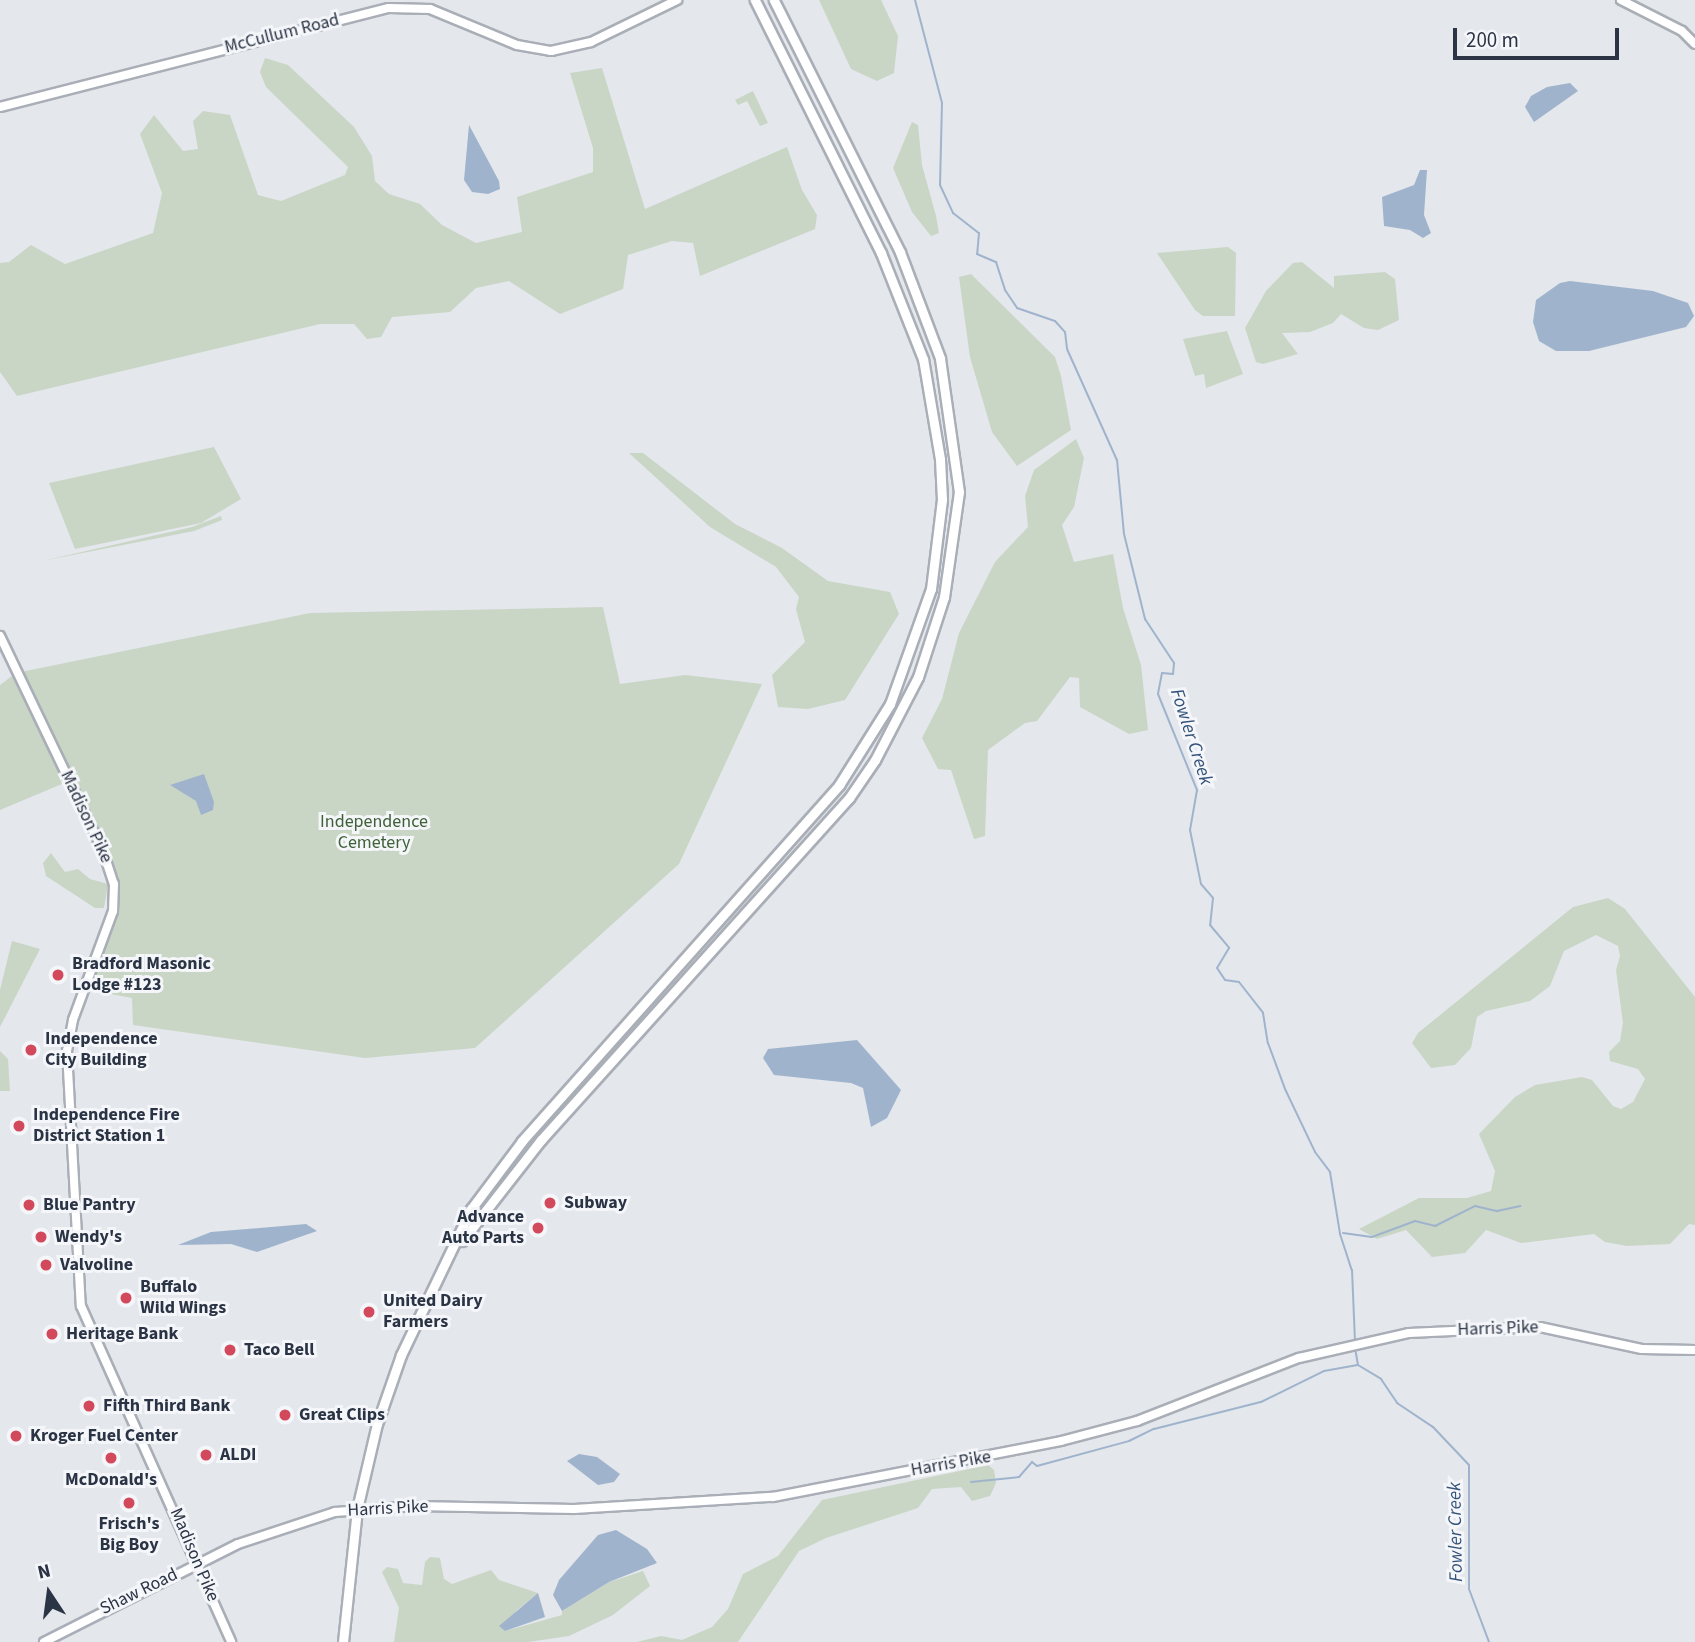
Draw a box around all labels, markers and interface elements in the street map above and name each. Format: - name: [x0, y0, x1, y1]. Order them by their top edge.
- street label: McCullum Road: [222, 9, 342, 59]
- scale bar: [1457, 14, 1623, 58]
- text: 200 m: [1466, 25, 1519, 55]
- water label: Fowler Creek: [1165, 686, 1217, 788]
- street label: Madison Pike: [55, 767, 117, 867]
- park label: Independence Cemetery: [320, 812, 428, 854]
- place label: Bradford Masonic Lodge #123: [72, 954, 211, 996]
- marker: Bradford Masonic Lodge #123: [50, 967, 66, 983]
- place label: Independence City Building: [45, 1029, 157, 1072]
- marker: Independence City Building: [23, 1042, 39, 1058]
- place label: Independence Fire District Station 1: [33, 1105, 180, 1148]
- marker: Independence Fire District Station 1: [11, 1118, 27, 1134]
- place label: Subway: [564, 1192, 627, 1214]
- place label: Blue Pantry: [43, 1194, 136, 1216]
- marker: Subway: [542, 1195, 558, 1211]
- marker: Blue Pantry: [21, 1197, 37, 1213]
- place label: Advance Auto Parts: [442, 1207, 524, 1250]
- marker: Advance Auto Parts: [530, 1220, 546, 1236]
- place label: Wendy's: [55, 1226, 122, 1248]
- marker: Wendy's: [33, 1229, 49, 1245]
- place label: Valvoline: [60, 1254, 133, 1276]
- marker: Valvoline: [38, 1257, 54, 1273]
- place label: Buffalo Wild Wings: [140, 1277, 226, 1320]
- marker: Buffalo Wild Wings: [118, 1290, 134, 1306]
- place label: United Dairy Farmers: [383, 1291, 483, 1334]
- marker: United Dairy Farmers: [361, 1304, 377, 1320]
- street label: Harris Pike: [1457, 1317, 1539, 1341]
- place label: Heritage Bank: [66, 1323, 178, 1345]
- marker: Heritage Bank: [44, 1326, 60, 1342]
- place label: Taco Bell: [244, 1339, 314, 1361]
- marker: Taco Bell: [222, 1342, 238, 1358]
- place label: Fifth Third Bank: [103, 1395, 230, 1417]
- marker: Fifth Third Bank: [81, 1398, 97, 1414]
- place label: Great Clips: [299, 1404, 385, 1426]
- marker: Great Clips: [277, 1407, 293, 1423]
- place label: Kroger Fuel Center: [30, 1425, 178, 1447]
- marker: Kroger Fuel Center: [8, 1428, 24, 1444]
- place label: ALDI: [220, 1444, 256, 1466]
- street label: Harris Pike: [909, 1446, 993, 1482]
- marker: ALDI: [198, 1447, 214, 1463]
- marker: McDonald's: [103, 1450, 119, 1466]
- place label: McDonald's: [65, 1469, 157, 1491]
- water label: Fowler Creek: [1444, 1482, 1468, 1582]
- marker: Frisch's Big Boy: [121, 1495, 137, 1511]
- street label: Harris Pike: [347, 1496, 429, 1522]
- street label: Madison Pike: [165, 1505, 223, 1605]
- place label: Frisch's Big Boy: [99, 1514, 159, 1556]
- text: N: [35, 1557, 53, 1587]
- north arrow: [14, 1558, 84, 1628]
- street label: Shaw Road: [97, 1564, 181, 1620]

